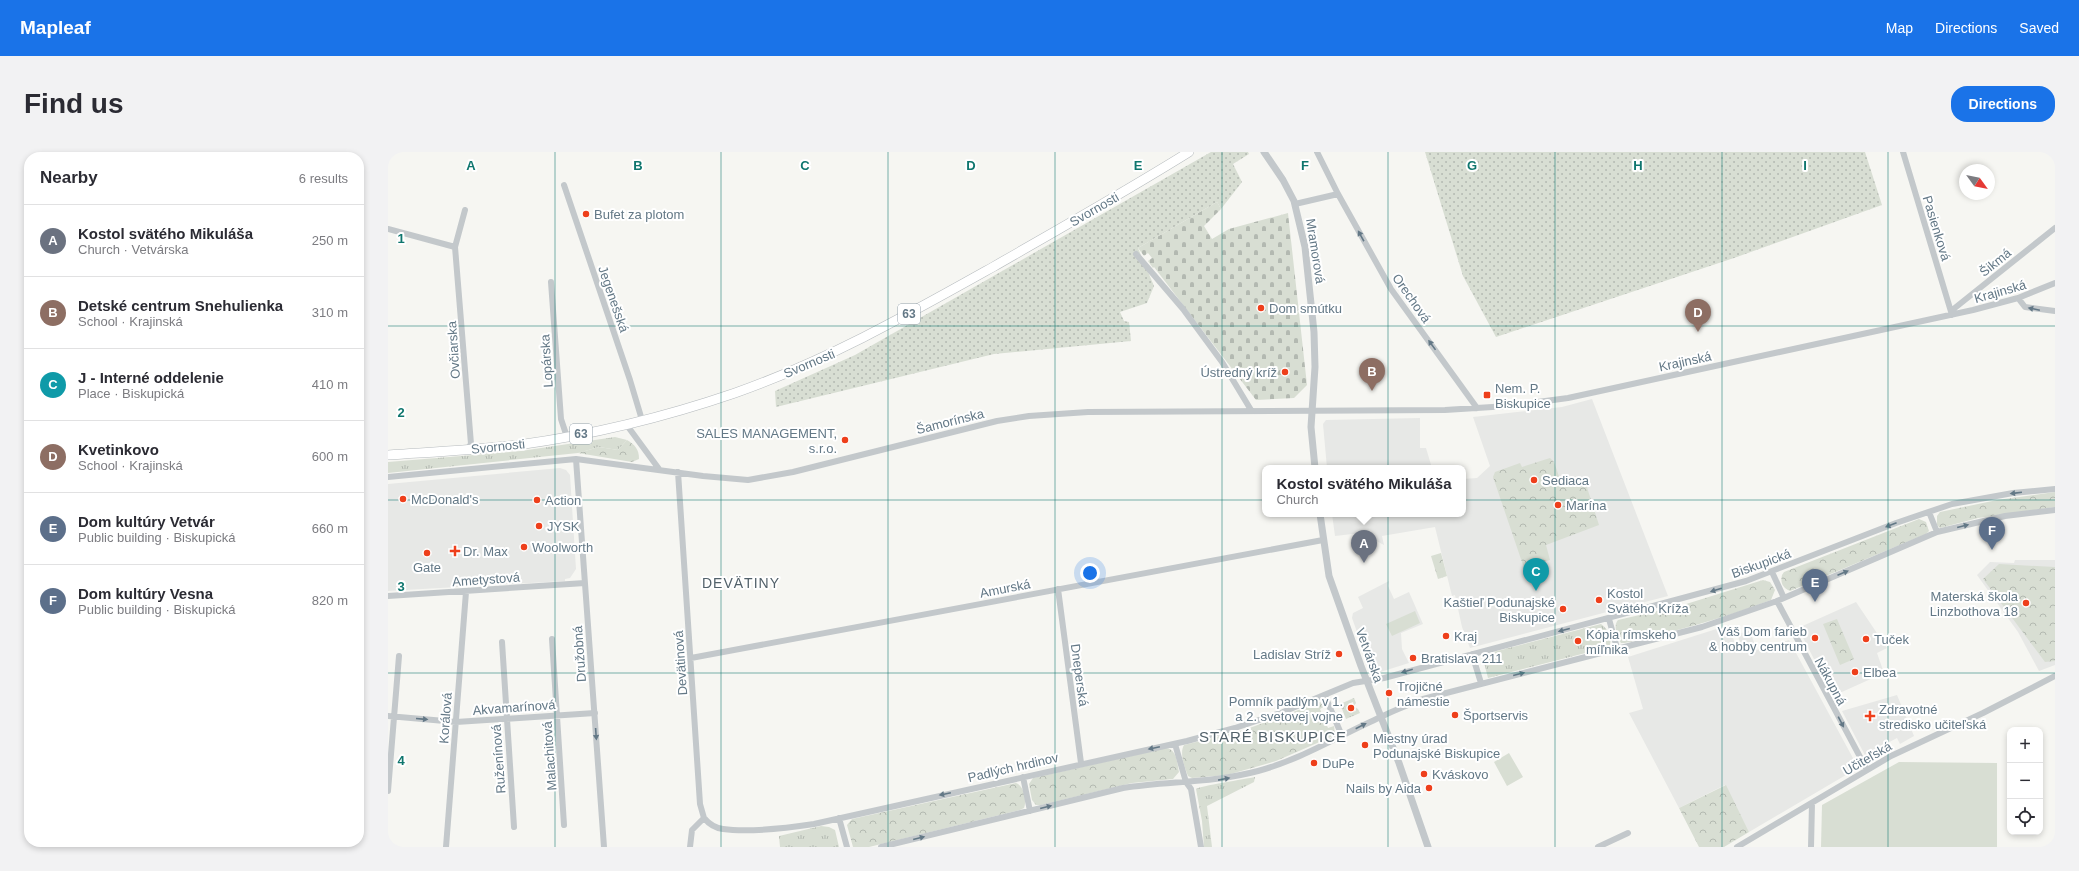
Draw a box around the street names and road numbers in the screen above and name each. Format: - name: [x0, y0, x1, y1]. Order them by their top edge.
- street label: Svornosti: [1067, 189, 1122, 229]
- street label: Pasienková: [1920, 194, 1954, 263]
- street label: Mramorová: [1303, 217, 1328, 285]
- street label: Šikmá: [1977, 245, 2015, 280]
- street label: Jegenešská: [595, 264, 632, 335]
- street label: Orechová: [1389, 271, 1434, 326]
- street label: Krajinská: [1972, 277, 2029, 306]
- road number: 63: [898, 304, 920, 324]
- street label: Ovčiarska: [444, 320, 463, 379]
- street label: Lopárska: [537, 333, 556, 388]
- street label: Svornosti: [781, 346, 837, 381]
- street label: Krajinská: [1657, 348, 1714, 374]
- street label: Šamorínska: [915, 406, 986, 437]
- road number: 63: [570, 424, 592, 444]
- street label: Svornosti: [470, 436, 526, 457]
- street label: Biskupická: [1729, 546, 1794, 581]
- street label: Ametystová: [452, 570, 521, 589]
- street label: Amurská: [978, 576, 1032, 601]
- street label: Družobná: [570, 625, 589, 683]
- street label: Vetvárska: [1353, 626, 1387, 685]
- street label: Devätinová: [671, 629, 690, 696]
- street label: Dneperská: [1068, 643, 1091, 708]
- street label: Nákupná: [1812, 655, 1850, 708]
- street label: Korálová: [436, 691, 455, 744]
- street label: Akvamarínová: [472, 697, 557, 718]
- street label: Malachitová: [540, 720, 559, 791]
- street label: Ruženínová: [489, 723, 508, 794]
- street label: Učiteľská: [1840, 738, 1895, 778]
- street label: Padlých hrdinov: [966, 750, 1060, 785]

